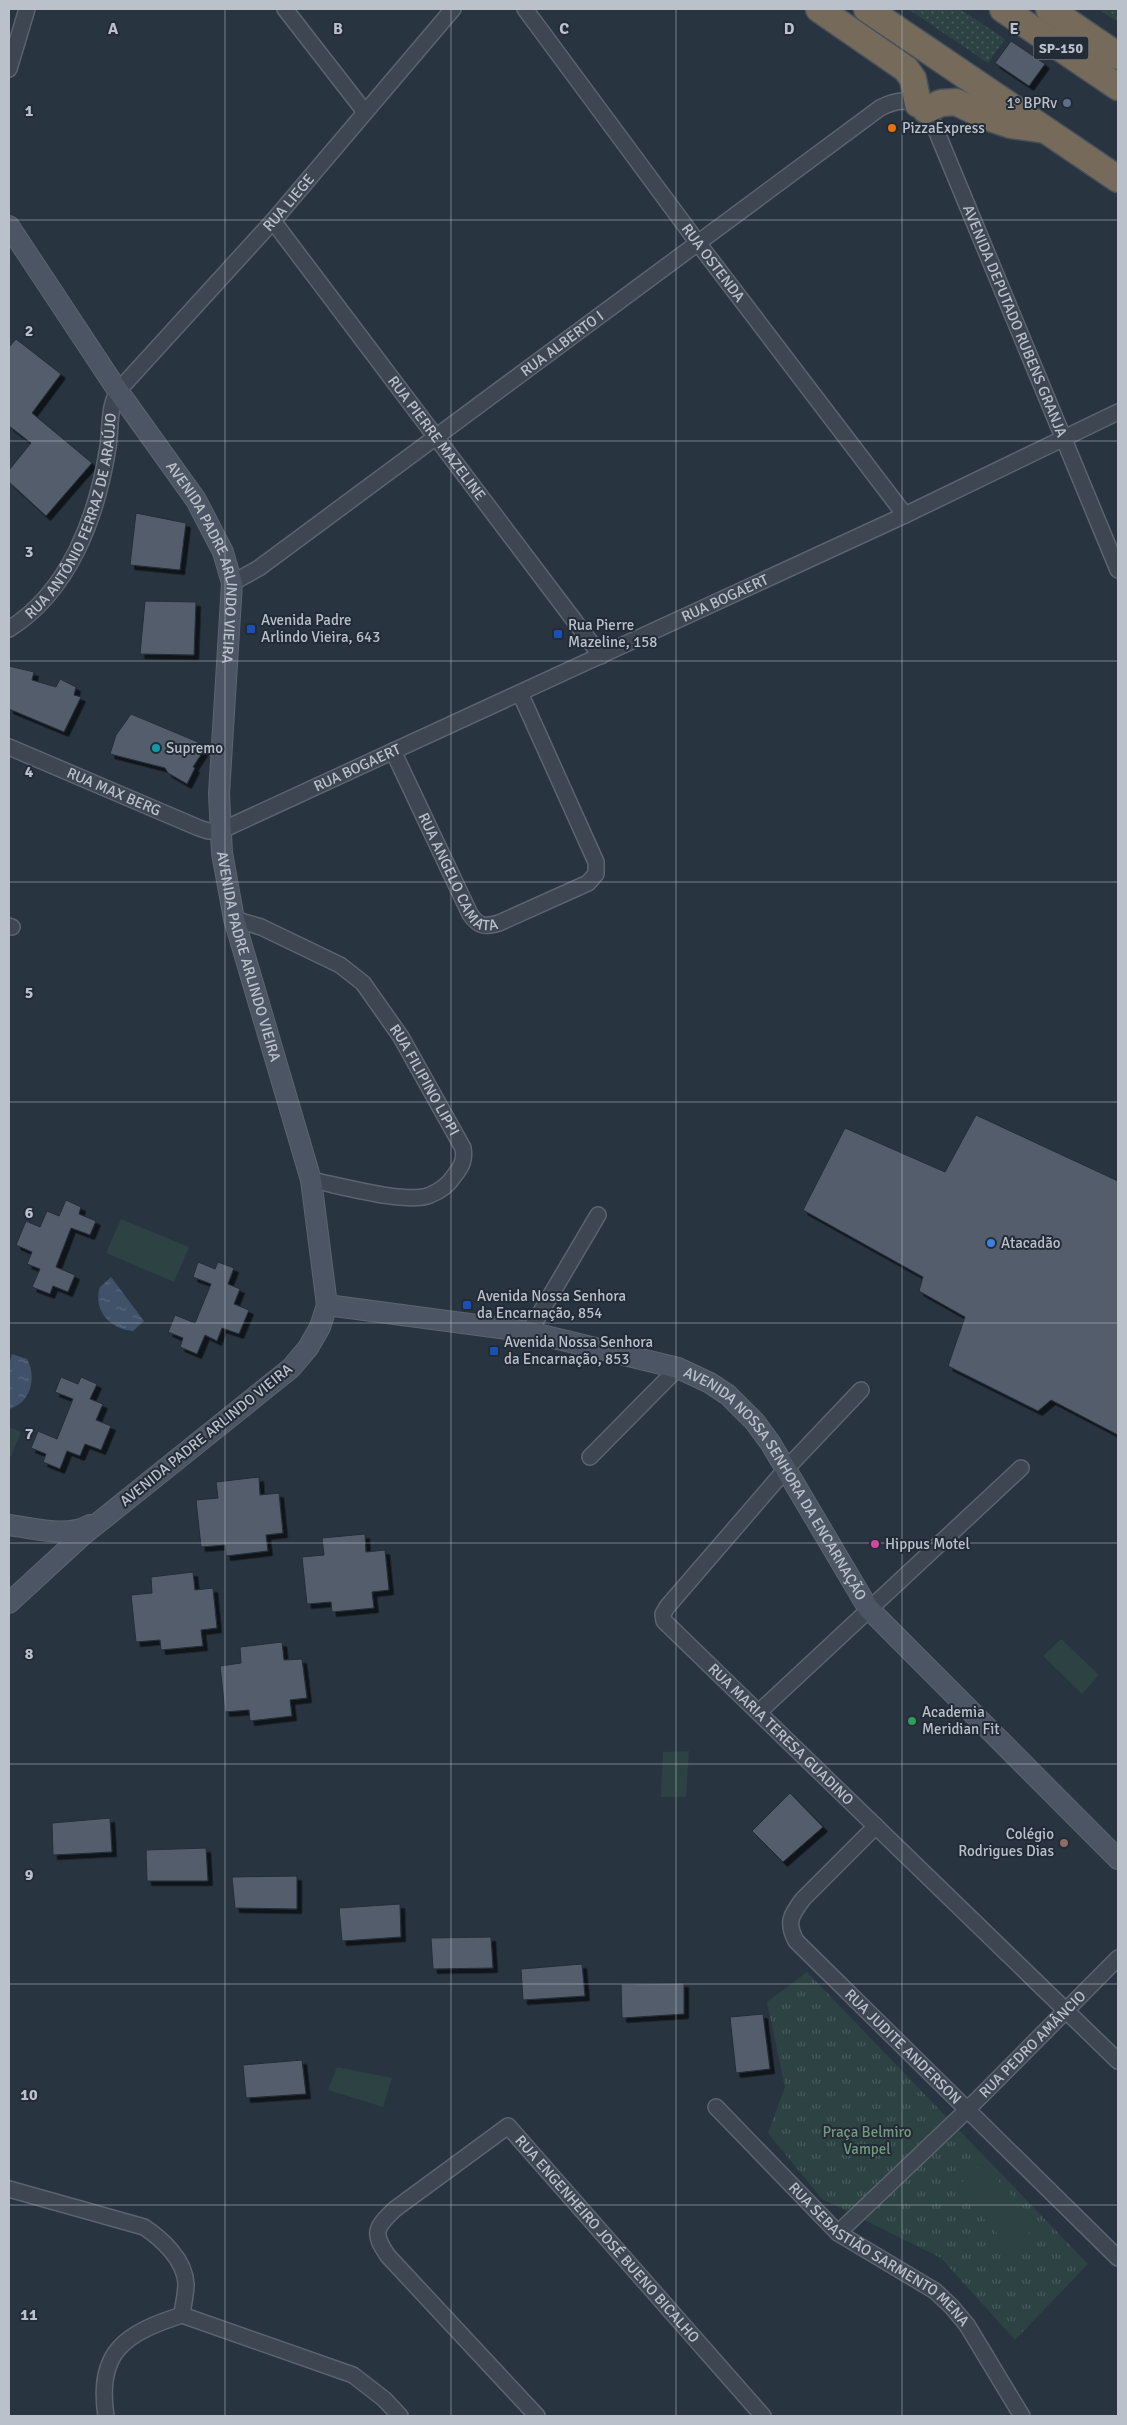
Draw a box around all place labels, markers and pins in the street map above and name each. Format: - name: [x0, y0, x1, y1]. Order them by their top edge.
- place label: 1° BPRv: [1007, 94, 1057, 112]
- marker: 1° BPRv: [1061, 97, 1073, 109]
- place label: PizzaExpress: [902, 119, 985, 137]
- marker: PizzaExpress: [886, 122, 898, 134]
- place label: Avenida Padre Arlindo Vieira, 643: [261, 611, 380, 646]
- place label: Rua Pierre Mazeline, 158: [568, 616, 657, 651]
- marker: Avenida Padre Arlindo Vieira, 643: [245, 623, 257, 635]
- marker: Rua Pierre Mazeline, 158: [552, 628, 564, 640]
- place label: Supremo: [166, 739, 223, 757]
- marker: Supremo: [150, 742, 162, 754]
- place label: Atacadão: [1001, 1234, 1061, 1252]
- marker: Atacadão: [985, 1237, 997, 1249]
- place label: Avenida Nossa Senhora da Encarnação, 854: [477, 1287, 626, 1322]
- marker: Avenida Nossa Senhora da Encarnação, 854: [461, 1299, 473, 1311]
- place label: Avenida Nossa Senhora da Encarnação, 853: [504, 1333, 653, 1368]
- marker: Avenida Nossa Senhora da Encarnação, 853: [488, 1345, 500, 1357]
- place label: Hippus Motel: [885, 1535, 970, 1553]
- marker: Hippus Motel: [869, 1538, 881, 1550]
- place label: Academia Meridian Fit: [922, 1703, 1000, 1738]
- marker: Academia Meridian Fit: [906, 1715, 918, 1727]
- place label: Colégio Rodrigues Dias: [958, 1825, 1054, 1860]
- marker: Colégio Rodrigues Dias: [1058, 1837, 1070, 1849]

